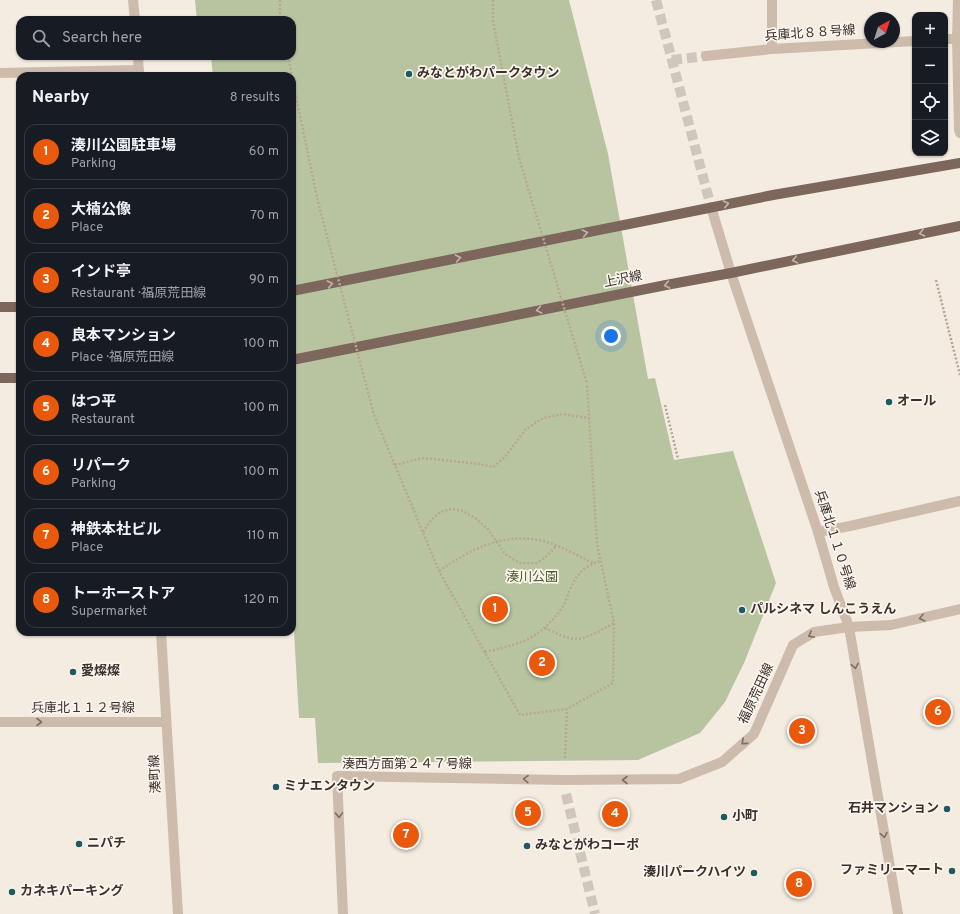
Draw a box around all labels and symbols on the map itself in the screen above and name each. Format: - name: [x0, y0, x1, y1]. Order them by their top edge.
- north arrow: [864, 12, 900, 48]
- street label: 兵庫北８８号線: [764, 22, 856, 45]
- place label: みなとがわパークタウン: [417, 65, 559, 82]
- marker: みなとがわパークタウン: [404, 69, 414, 79]
- one-way arrow: [723, 200, 729, 209]
- one-way arrow: [582, 229, 588, 238]
- one-way arrow: [919, 229, 925, 237]
- one-way arrow: [455, 255, 461, 263]
- one-way arrow: [791, 256, 798, 264]
- street label: 上沢線: [602, 267, 644, 292]
- one-way arrow: [327, 280, 333, 288]
- one-way arrow: [664, 280, 670, 288]
- one-way arrow: [536, 306, 543, 314]
- your location: [601, 326, 621, 346]
- place label: オール: [897, 394, 936, 410]
- marker: オール: [884, 397, 894, 407]
- street label: 兵庫北１１０号線: [810, 488, 859, 592]
- park label: 湊川公園: [506, 570, 558, 586]
- pin: 1: [482, 594, 508, 624]
- place label: パルシネマ しんこうえん: [750, 602, 896, 618]
- marker: パルシネマ しんこうえん: [737, 605, 747, 615]
- one-way arrow: [919, 613, 925, 621]
- one-way arrow: [808, 630, 815, 638]
- pin: 2: [529, 648, 555, 678]
- street label: 福原荒田線: [735, 661, 778, 727]
- place label: 愛燦燦: [81, 663, 120, 680]
- one-way arrow: [851, 663, 859, 669]
- marker: 愛燦燦: [68, 667, 78, 677]
- pin: 6: [925, 697, 951, 727]
- street label: 兵庫北１１２号線: [31, 700, 135, 717]
- pin: 3: [789, 716, 815, 746]
- one-way arrow: [36, 718, 42, 726]
- one-way arrow: [742, 737, 749, 744]
- street label: 湊町線: [146, 754, 165, 794]
- street label: 湊西方面第２４７号線: [342, 756, 472, 773]
- one-way arrow: [523, 775, 529, 784]
- one-way arrow: [622, 776, 628, 784]
- place label: ミナエンタウン: [284, 779, 375, 795]
- marker: ミナエンタウン: [271, 782, 281, 792]
- pin: 5: [515, 798, 541, 828]
- pin: 4: [602, 799, 628, 829]
- place label: 石井マンション: [848, 800, 939, 817]
- marker: 石井マンション: [942, 804, 952, 814]
- place label: 小町: [732, 809, 758, 825]
- one-way arrow: [334, 812, 343, 818]
- marker: 小町: [719, 812, 729, 822]
- pin: 7: [393, 820, 419, 850]
- one-way arrow: [879, 832, 888, 838]
- place label: ニパチ: [87, 836, 126, 852]
- place label: みなとがわコーポ: [535, 837, 639, 854]
- marker: ニパチ: [74, 839, 84, 849]
- marker: みなとがわコーポ: [522, 841, 532, 851]
- place label: ファミリーマート: [840, 863, 944, 879]
- place label: 湊川パークハイツ: [643, 864, 746, 881]
- marker: ファミリーマート: [947, 866, 957, 876]
- marker: 湊川パークハイツ: [749, 868, 759, 878]
- pin: 8: [786, 869, 812, 899]
- place label: カネキパーキング: [20, 883, 124, 900]
- marker: カネキパーキング: [7, 887, 17, 897]

